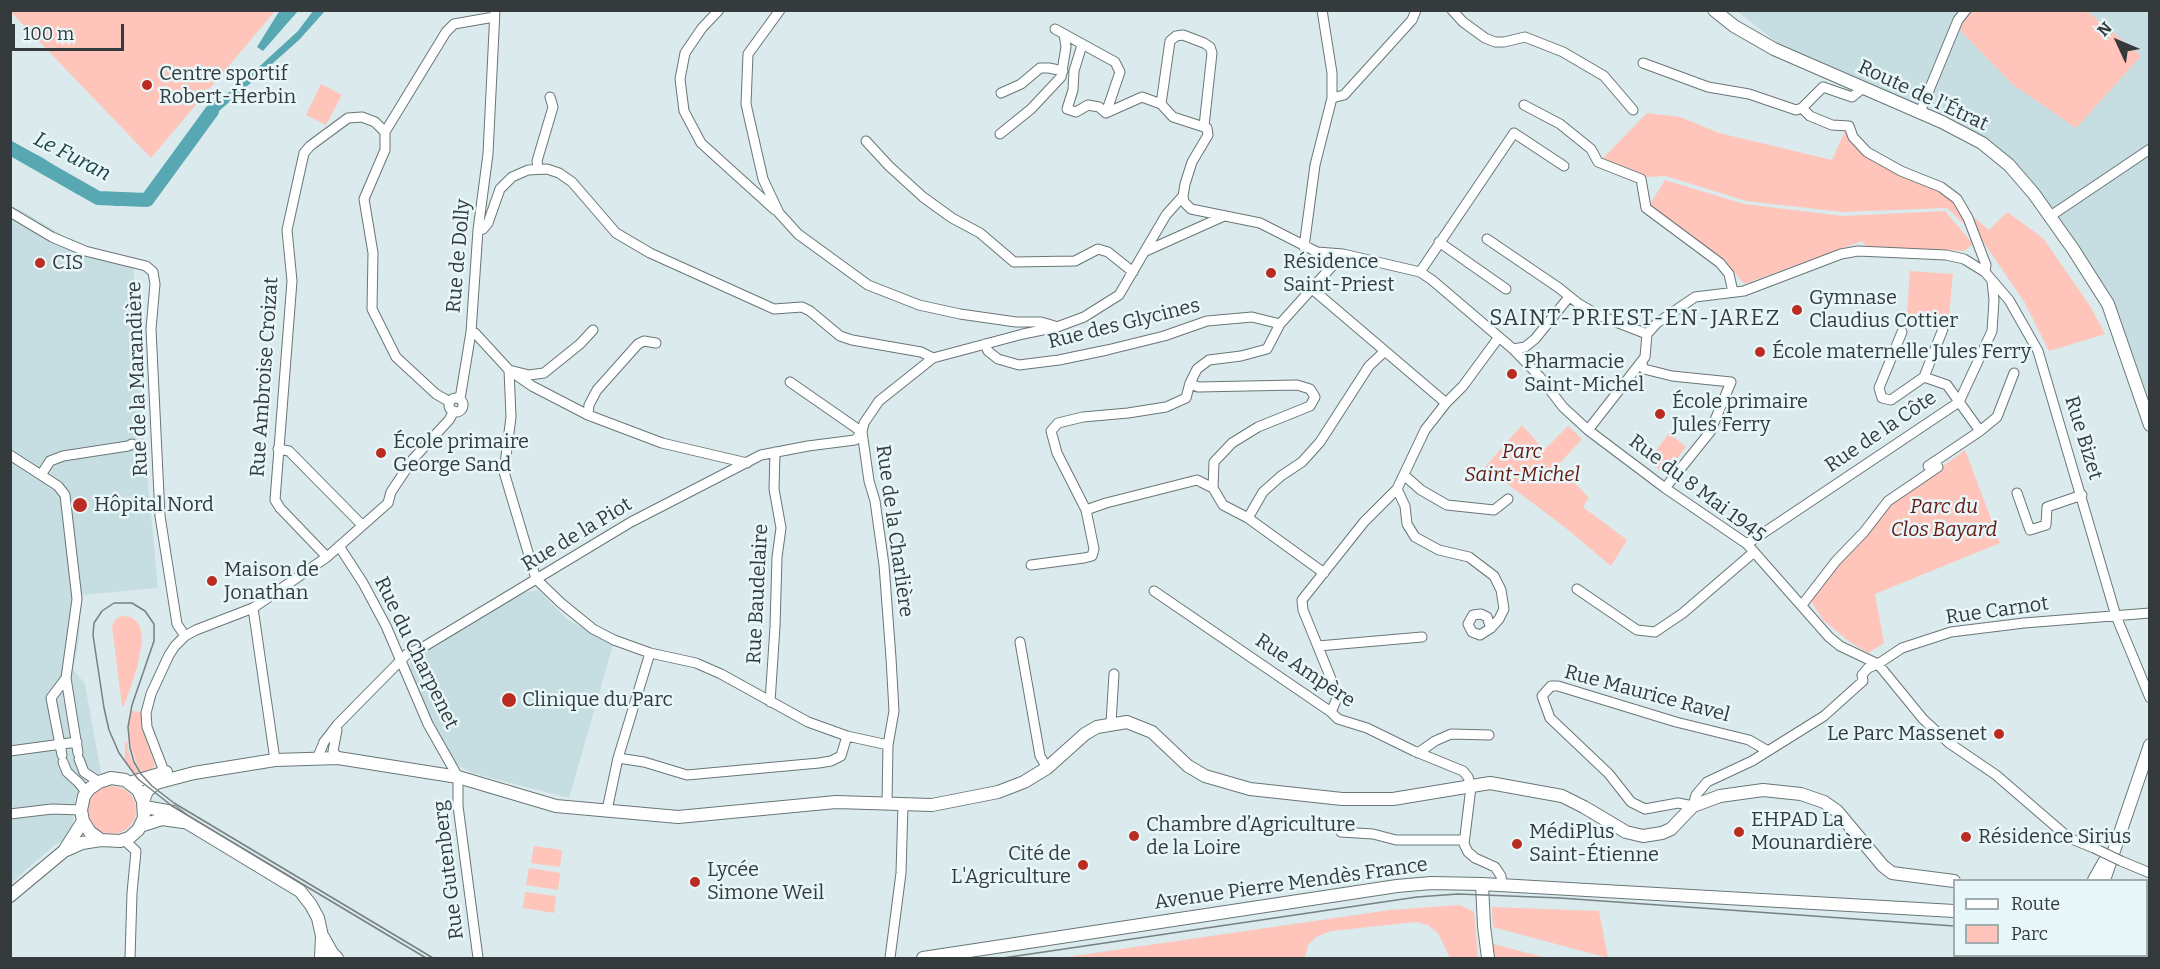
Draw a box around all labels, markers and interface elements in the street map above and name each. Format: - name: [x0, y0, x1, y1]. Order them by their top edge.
- scale bar: [15, 12, 128, 50]
- north arrow: [2088, 12, 2148, 72]
- text: N: [2094, 18, 2116, 40]
- text: 100 m: [23, 23, 74, 45]
- street label: Route de l'Étrat: [1854, 55, 1992, 137]
- place label: Centre sportif Robert-Herbin: [159, 62, 296, 109]
- marker: Centre sportif Robert-Herbin: [140, 78, 154, 92]
- water label: Le Furan: [29, 127, 115, 187]
- street label: Rue de Dolly: [442, 198, 476, 314]
- place label: Résidence Saint-Priest: [1283, 250, 1394, 297]
- place label: CIS: [52, 251, 84, 275]
- marker: CIS: [33, 256, 47, 270]
- marker: Résidence Saint-Priest: [1264, 266, 1278, 280]
- street label: Rue Ambroise Croizat: [246, 276, 284, 478]
- street label: Rue de la Marandière: [123, 281, 153, 477]
- place label: Gymnase Claudius Cottier: [1809, 286, 1958, 333]
- street label: Rue des Glycines: [1046, 294, 1202, 354]
- marker: Gymnase Claudius Cottier: [1790, 303, 1804, 317]
- district label: SAINT-PRIEST-EN-JAREZ: [1489, 306, 1781, 332]
- place label: École maternelle Jules Ferry: [1772, 340, 2031, 364]
- marker: École maternelle Jules Ferry: [1753, 345, 1767, 359]
- place label: Pharmacie Saint-Michel: [1524, 350, 1644, 397]
- marker: Pharmacie Saint-Michel: [1505, 367, 1519, 381]
- street label: Rue de la Côte: [1821, 386, 1941, 478]
- place label: École primaire Jules Ferry: [1672, 390, 1808, 437]
- street label: Rue Bizet: [2059, 393, 2107, 483]
- marker: École primaire Jules Ferry: [1653, 407, 1667, 421]
- place label: École primaire George Sand: [393, 430, 529, 477]
- street label: Rue du 8 Mai 1945: [1624, 430, 1770, 548]
- park label: Parc Saint-Michel: [1464, 440, 1580, 487]
- street label: Rue de la Charlière: [870, 443, 918, 619]
- marker: École primaire George Sand: [374, 446, 388, 460]
- place label: Hôpital Nord: [94, 493, 214, 517]
- street label: Rue de la Piot: [518, 493, 636, 577]
- park label: Parc du Clos Bayard: [1891, 495, 1997, 542]
- marker: Hôpital Nord: [71, 496, 89, 514]
- street label: Rue Baudelaire: [742, 523, 774, 665]
- place label: Maison de Jonathan: [224, 558, 319, 605]
- street label: Rue du Charpenet: [369, 573, 463, 733]
- marker: Maison de Jonathan: [205, 574, 219, 588]
- street label: Rue Carnot: [1944, 592, 2050, 630]
- street label: Rue Ampère: [1251, 629, 1359, 713]
- street label: Rue Maurice Ravel: [1562, 660, 1732, 728]
- place label: Clinique du Parc: [522, 688, 673, 712]
- marker: Clinique du Parc: [500, 691, 518, 709]
- place label: Le Parc Massenet: [1827, 722, 1987, 746]
- marker: Le Parc Massenet: [1992, 727, 2006, 741]
- street label: Rue Gutenberg: [429, 799, 469, 941]
- place label: EHPAD La Mounardière: [1751, 808, 1872, 855]
- place label: Chambre d’Agriculture de la Loire: [1146, 813, 1355, 860]
- place label: MédiPlus Saint-Étienne: [1529, 820, 1659, 867]
- marker: EHPAD La Mounardière: [1732, 825, 1746, 839]
- place label: Résidence Sirius: [1978, 825, 2131, 849]
- marker: Chambre d’Agriculture de la Loire: [1127, 829, 1141, 843]
- marker: Résidence Sirius: [1959, 830, 1973, 844]
- marker: MédiPlus Saint-Étienne: [1510, 837, 1524, 851]
- place label: Cité de L'Agriculture: [951, 842, 1071, 889]
- street label: Avenue Pierre Mendès France: [1153, 853, 1429, 915]
- place label: Lycée Simone Weil: [707, 858, 824, 905]
- marker: Cité de L'Agriculture: [1076, 858, 1090, 872]
- marker: Lycée Simone Weil: [688, 875, 702, 889]
- legend: [1953, 879, 2148, 957]
- text: Route: [2011, 893, 2060, 915]
- text: Parc: [2011, 923, 2048, 945]

